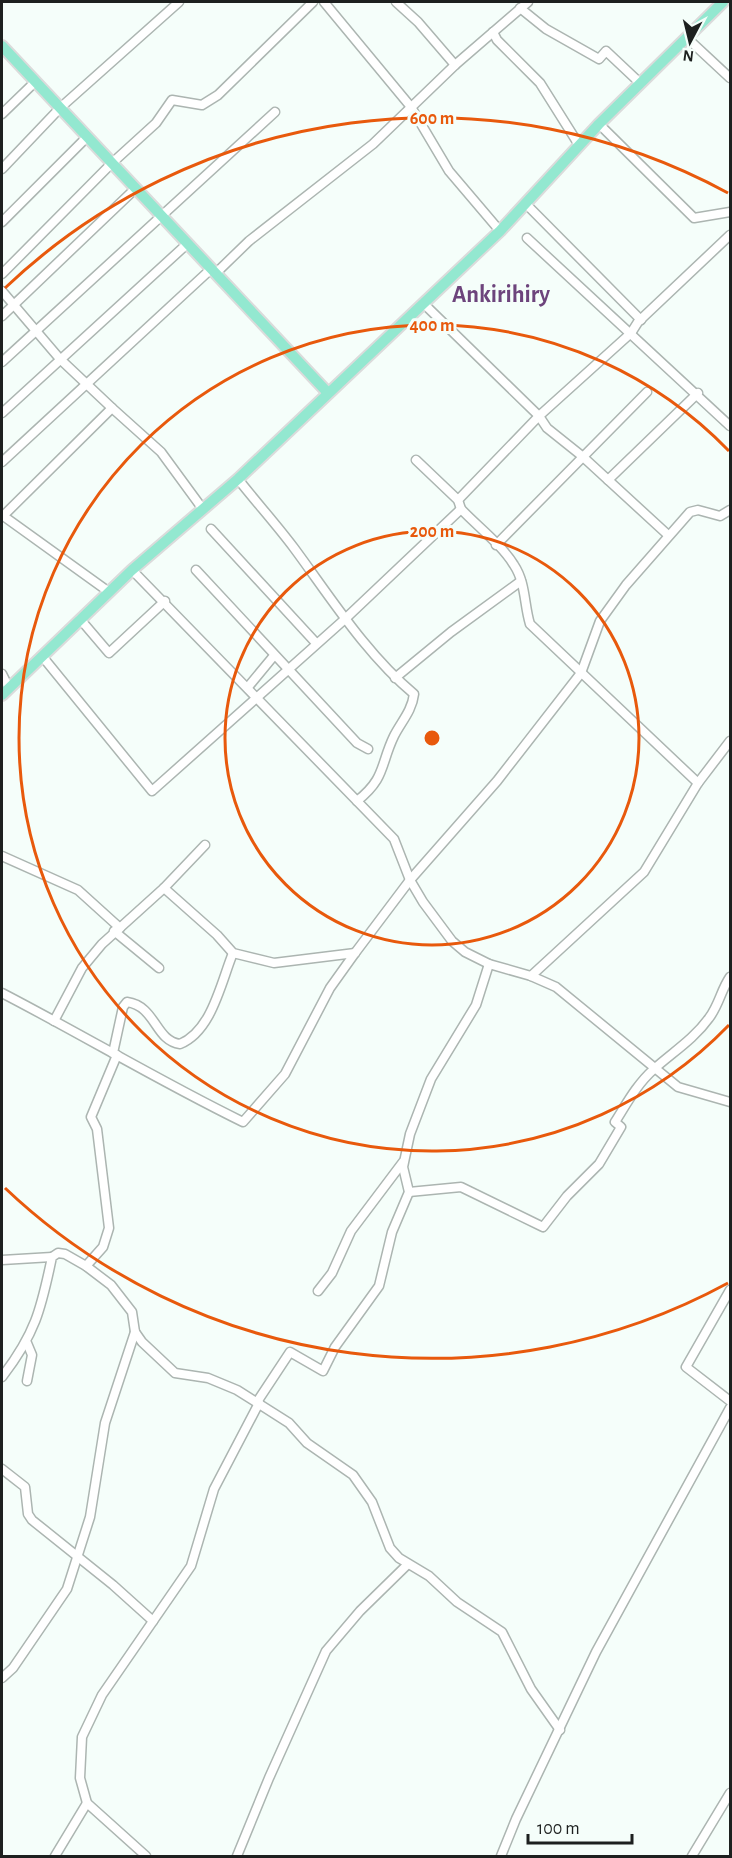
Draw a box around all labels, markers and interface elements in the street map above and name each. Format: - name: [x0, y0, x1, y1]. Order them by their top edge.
- north arrow: [660, 12, 720, 72]
- text: N: [682, 47, 695, 65]
- text: 600 m: [410, 110, 454, 128]
- district label: Ankirihiry: [452, 283, 550, 307]
- text: 400 m: [409, 317, 455, 335]
- text: 200 m: [410, 523, 454, 541]
- centre of rings: [422, 728, 442, 748]
- scale bar: [528, 1807, 632, 1845]
- text: 100 m: [537, 1820, 580, 1838]

